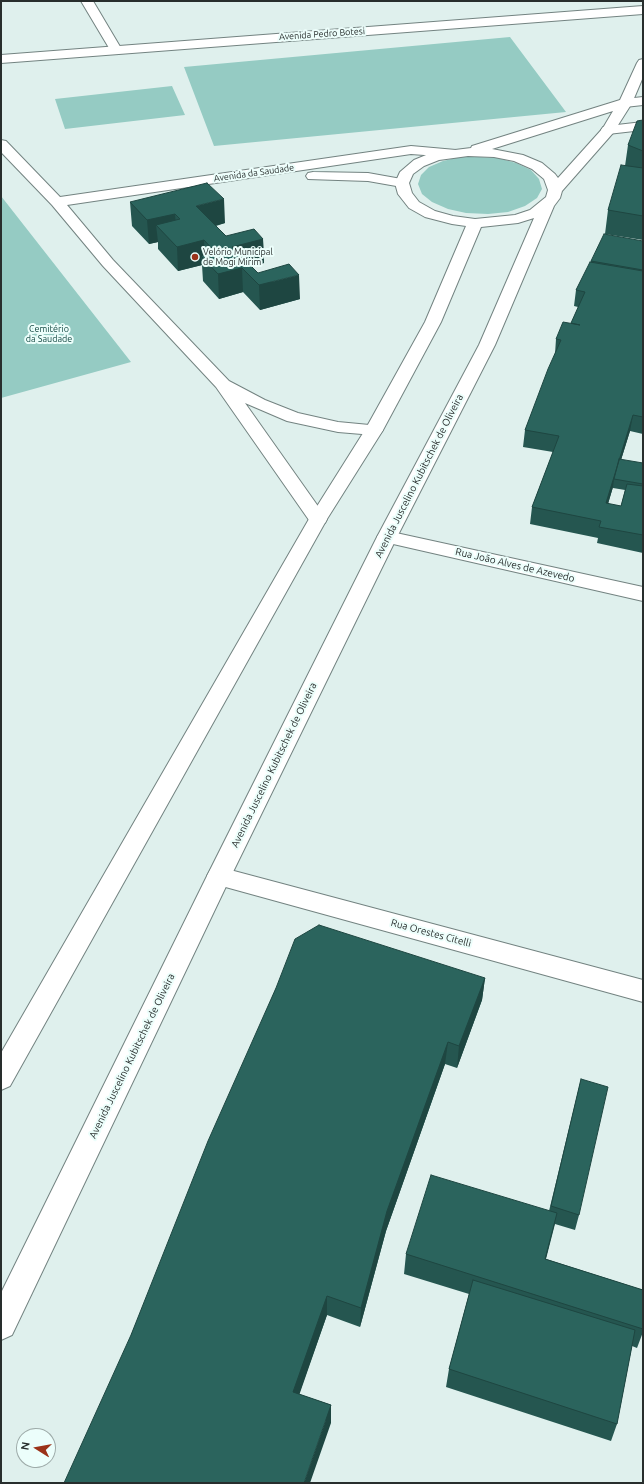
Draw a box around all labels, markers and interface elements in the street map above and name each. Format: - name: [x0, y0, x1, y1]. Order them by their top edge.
- street label: Avenida Pedro Botesi: [279, 26, 365, 42]
- street label: Avenida da Saudade: [213, 162, 295, 184]
- place label: Velório Municipal de Mogi Mirim: [203, 247, 273, 268]
- marker: Velório Municipal de Mogi Mirim: [190, 252, 200, 262]
- park label: Cemitério da Saudade: [26, 324, 72, 345]
- street label: Avenida Juscelino Kubitschek de Oliveira: [372, 392, 466, 560]
- street label: Rua João Alves de Azevedo: [454, 545, 576, 585]
- street label: Avenida Juscelino Kubitschek de Oliveira: [229, 681, 319, 849]
- street label: Rua Orestes Citelli: [390, 917, 472, 949]
- street label: Avenida Juscelino Kubitschek de Oliveira: [87, 972, 177, 1140]
- north arrow: [16, 1428, 56, 1468]
- text: N: [19, 1441, 32, 1451]

